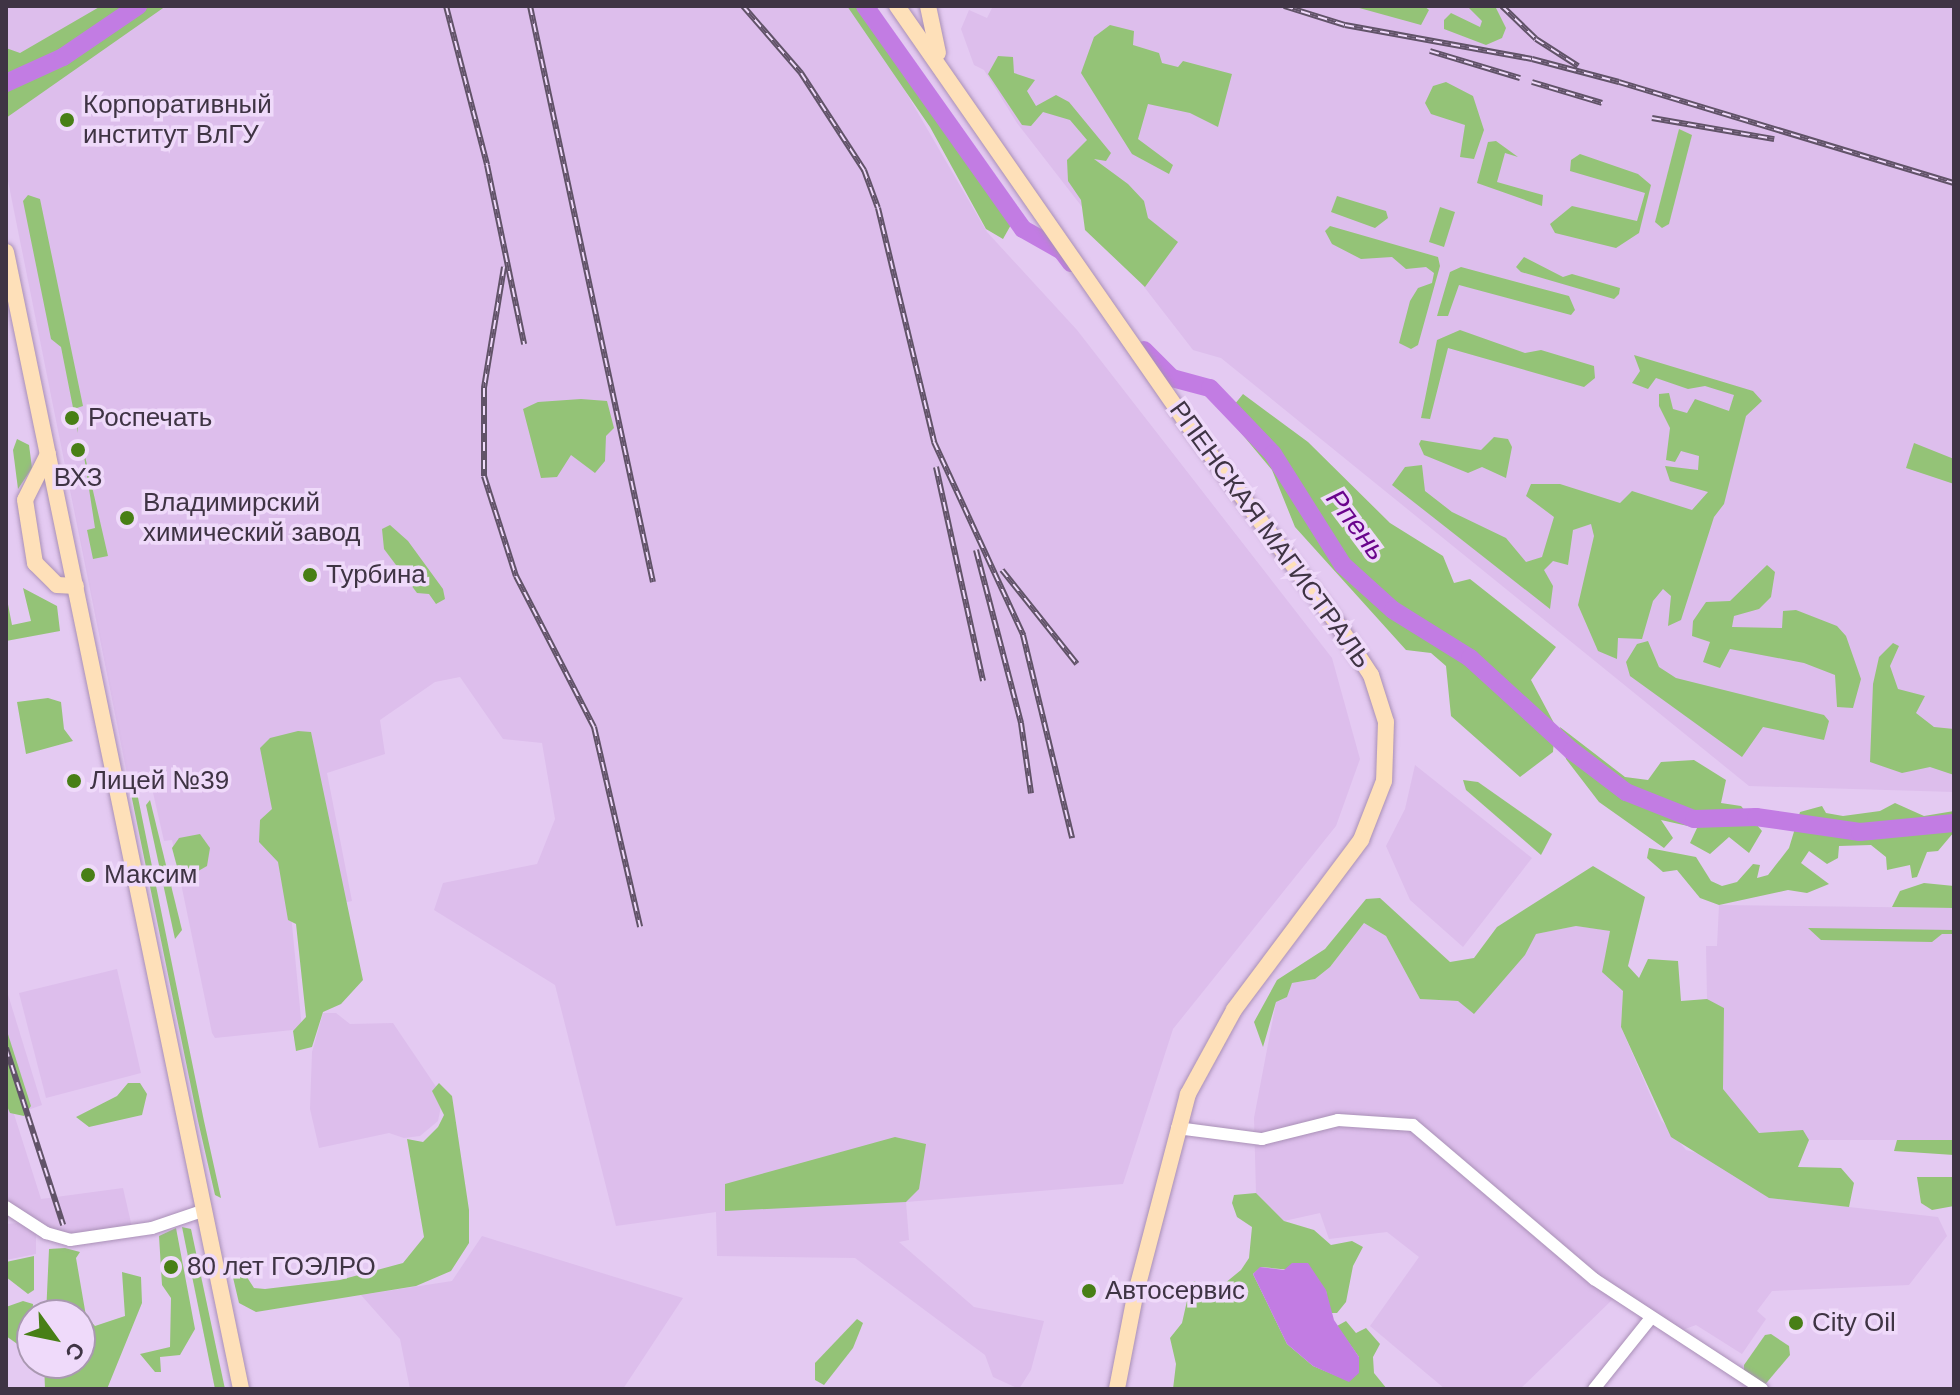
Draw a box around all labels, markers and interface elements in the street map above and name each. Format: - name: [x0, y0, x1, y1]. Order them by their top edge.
- place label: Корпоративный институт ВлГУ: [83, 89, 272, 150]
- marker: Корпоративный институт ВлГУ: [58, 111, 76, 129]
- street label: РПЕНСКАЯ МАГИСТРАЛЬ: [1163, 395, 1377, 675]
- place label: Роспечать: [88, 402, 212, 434]
- marker: Роспечать: [63, 409, 81, 427]
- marker: ВХЗ: [69, 441, 87, 459]
- place label: ВХЗ: [54, 462, 102, 494]
- water label: Рпень: [1319, 483, 1393, 567]
- place label: Владимирский химический завод: [143, 487, 361, 548]
- marker: Владимирский химический завод: [118, 509, 136, 527]
- place label: Турбина: [326, 559, 426, 591]
- marker: Турбина: [301, 566, 319, 584]
- place label: Лицей №39: [90, 765, 229, 797]
- marker: Лицей №39: [65, 772, 83, 790]
- place label: Максим: [104, 859, 197, 891]
- marker: Максим: [79, 866, 97, 884]
- place label: 80 лет ГОЭЛРО: [187, 1251, 376, 1283]
- marker: 80 лет ГОЭЛРО: [162, 1258, 180, 1276]
- place label: Автосервис: [1105, 1275, 1245, 1307]
- marker: Автосервис: [1080, 1282, 1098, 1300]
- north arrow: [16, 1299, 96, 1379]
- place label: City Oil: [1812, 1307, 1896, 1339]
- marker: City Oil: [1787, 1314, 1805, 1332]
- text: С: [60, 1338, 90, 1365]

